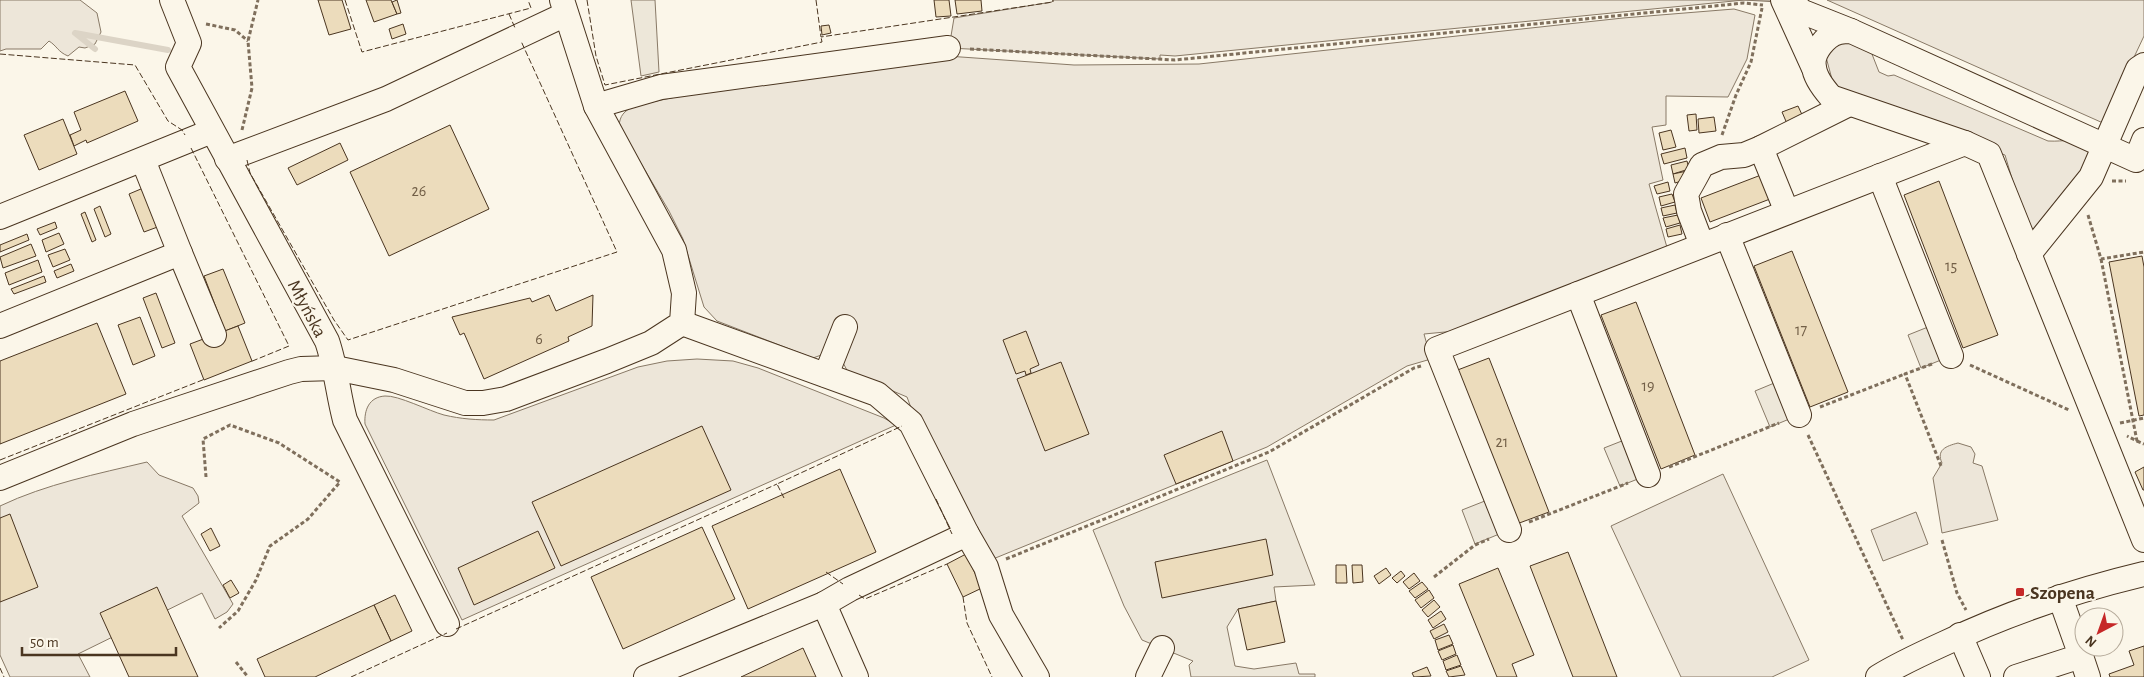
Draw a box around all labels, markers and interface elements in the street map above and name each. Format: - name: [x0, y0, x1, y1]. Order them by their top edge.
- house number: 26: [412, 183, 426, 199]
- house number: 15: [1945, 258, 1957, 274]
- street label: Młyńska: [284, 277, 330, 341]
- house number: 17: [1795, 322, 1807, 338]
- house number: 6: [535, 331, 543, 347]
- house number: 19: [1641, 378, 1655, 394]
- house number: 21: [1496, 434, 1508, 450]
- place label: Szopena: [2030, 584, 2095, 603]
- marker: Szopena: [2014, 586, 2026, 598]
- north arrow: [2074, 607, 2124, 657]
- scale bar: [22, 624, 176, 656]
- text: N: [2083, 633, 2099, 650]
- text: 50 m: [30, 635, 59, 650]

